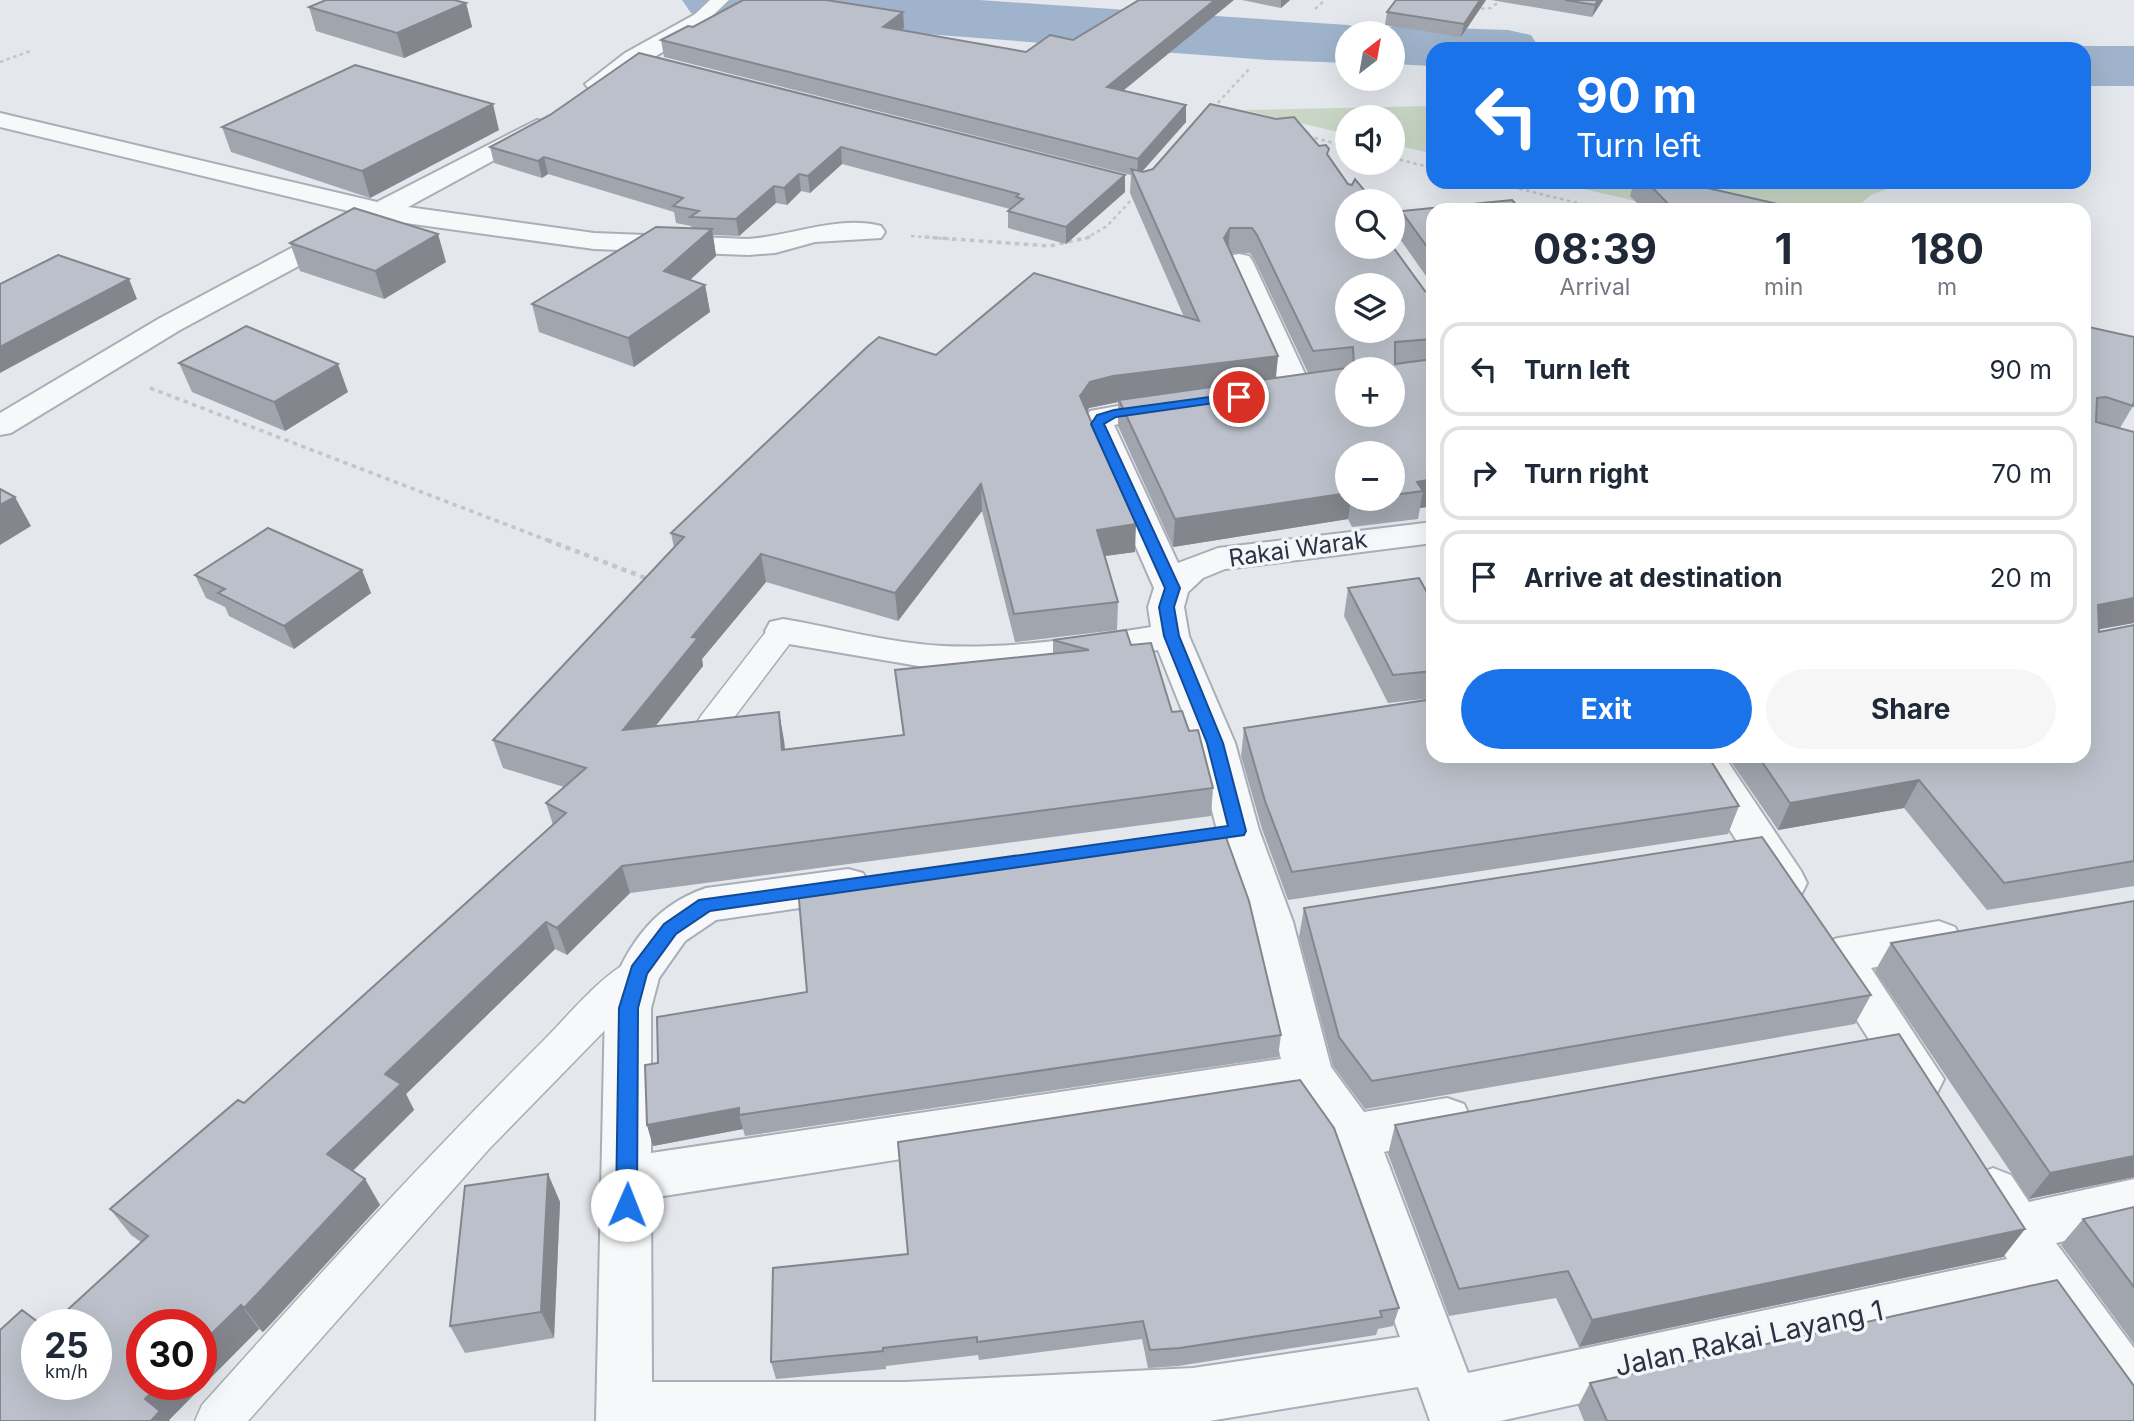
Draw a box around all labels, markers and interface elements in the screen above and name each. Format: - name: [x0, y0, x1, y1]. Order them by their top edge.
- north arrow: [1335, 21, 1405, 91]
- map controls: [1335, 21, 1405, 511]
- text: 90 m: [1576, 66, 1697, 125]
- icon: left: [1461, 70, 1552, 161]
- button: sound: [1335, 105, 1405, 175]
- text: Turn left: [1576, 126, 1701, 165]
- button: search: [1335, 189, 1405, 259]
- text: 08:39: [1533, 223, 1657, 274]
- text: 1: [1775, 223, 1793, 274]
- text: 180: [1910, 223, 1984, 274]
- button: layers: [1335, 273, 1405, 343]
- text: Arrival: [1560, 273, 1630, 301]
- text: min: [1764, 273, 1803, 301]
- text: m: [1937, 273, 1957, 301]
- icon: left: [1465, 350, 1503, 388]
- text: Turn left: [1524, 354, 1630, 385]
- text: 90 m: [1989, 354, 2052, 385]
- button: +: [1335, 357, 1405, 427]
- pin: [1209, 367, 1269, 427]
- icon: arrive: [1220, 378, 1258, 416]
- button: −: [1335, 441, 1405, 511]
- icon: right: [1465, 454, 1503, 492]
- text: Turn right: [1524, 458, 1649, 489]
- text: 70 m: [1991, 458, 2052, 489]
- street label: Rakai Warak: [1227, 524, 1369, 573]
- icon: arrive: [1465, 558, 1503, 596]
- text: Arrive at destination: [1524, 562, 1783, 593]
- text: 20 m: [1990, 562, 2052, 593]
- button: Exit: [1461, 669, 1752, 749]
- button: Share: [1766, 669, 2056, 749]
- position arrow: [590, 1168, 664, 1242]
- street label: Jalan Rakai Layang 1: [1612, 1293, 1886, 1383]
- speed limit sign: 30: [126, 1309, 217, 1400]
- text: 25: [44, 1324, 89, 1366]
- text: km/h: [45, 1361, 88, 1382]

